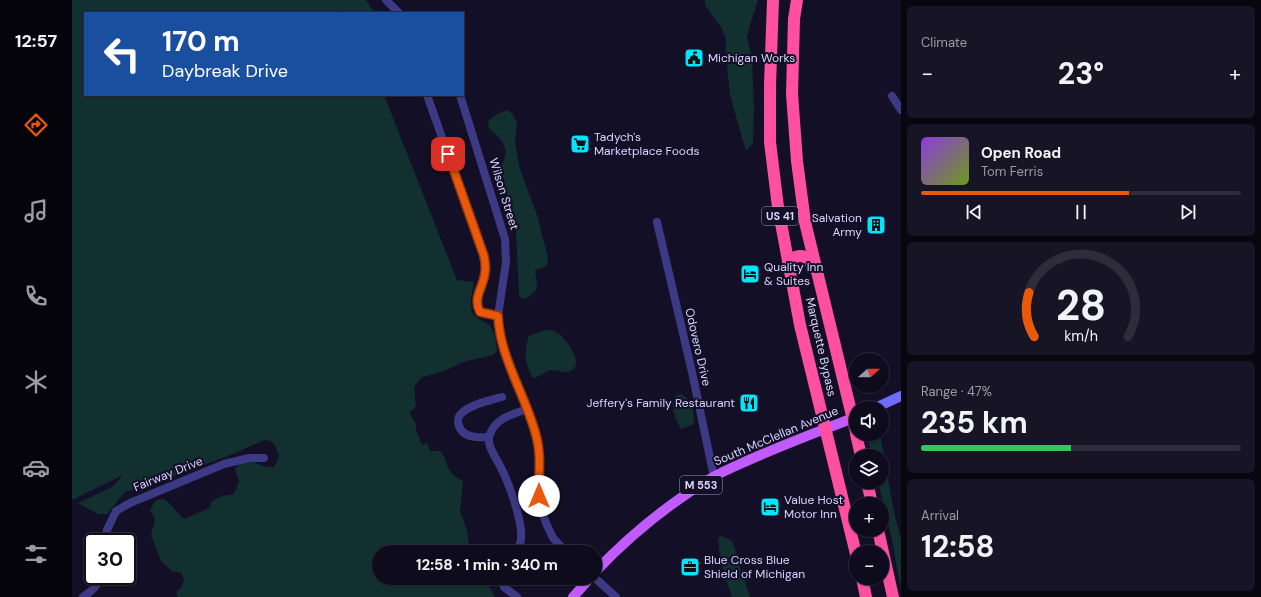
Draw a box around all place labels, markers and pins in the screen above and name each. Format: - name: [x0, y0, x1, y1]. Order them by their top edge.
- public building icon: Michigan Works: [683, 47, 705, 69]
- place label: Michigan Works: [708, 50, 795, 66]
- place label: Tadych's Marketplace Foods: [594, 129, 700, 159]
- supermarket icon: Tadych's Marketplace Foods: [569, 133, 591, 155]
- pin: [431, 137, 465, 171]
- place label: Salvation Army: [812, 210, 862, 240]
- building icon: Salvation Army: [865, 214, 887, 236]
- place label: Quality Inn & Suites: [764, 259, 824, 289]
- hotel icon: Quality Inn & Suites: [739, 263, 761, 285]
- restaurant icon: Jeffery's Family Restaurant: [738, 392, 760, 414]
- place label: Jeffery's Family Restaurant: [587, 395, 735, 411]
- place label: Value Host Motor Inn: [784, 492, 843, 522]
- hotel icon: Value Host Motor Inn: [759, 496, 781, 518]
- place label: Blue Cross Blue Shield of Michigan: [704, 552, 805, 582]
- office icon: Blue Cross Blue Shield of Michigan: [679, 556, 701, 578]

